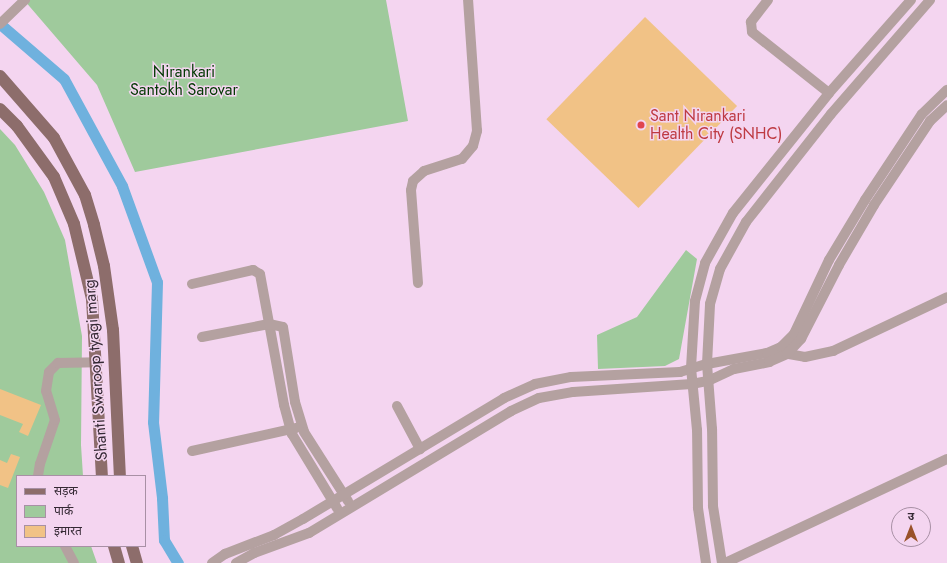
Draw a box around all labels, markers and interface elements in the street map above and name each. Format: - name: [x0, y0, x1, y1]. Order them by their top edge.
- park label: Nirankari Santokh Sarovar: [130, 62, 238, 100]
- place label: Sant Nirankari Health City (SNHC): [650, 106, 782, 144]
- marker: Sant Nirankari Health City (SNHC): [635, 119, 647, 131]
- street label: Shanti Swaroop tyagi marg: [80, 279, 112, 461]
- legend: [16, 475, 146, 547]
- text: सड़क: [54, 482, 78, 500]
- text: पार्क: [54, 502, 73, 520]
- north arrow: [891, 507, 931, 547]
- text: उ: [908, 508, 914, 524]
- text: इमारत: [54, 522, 82, 540]

